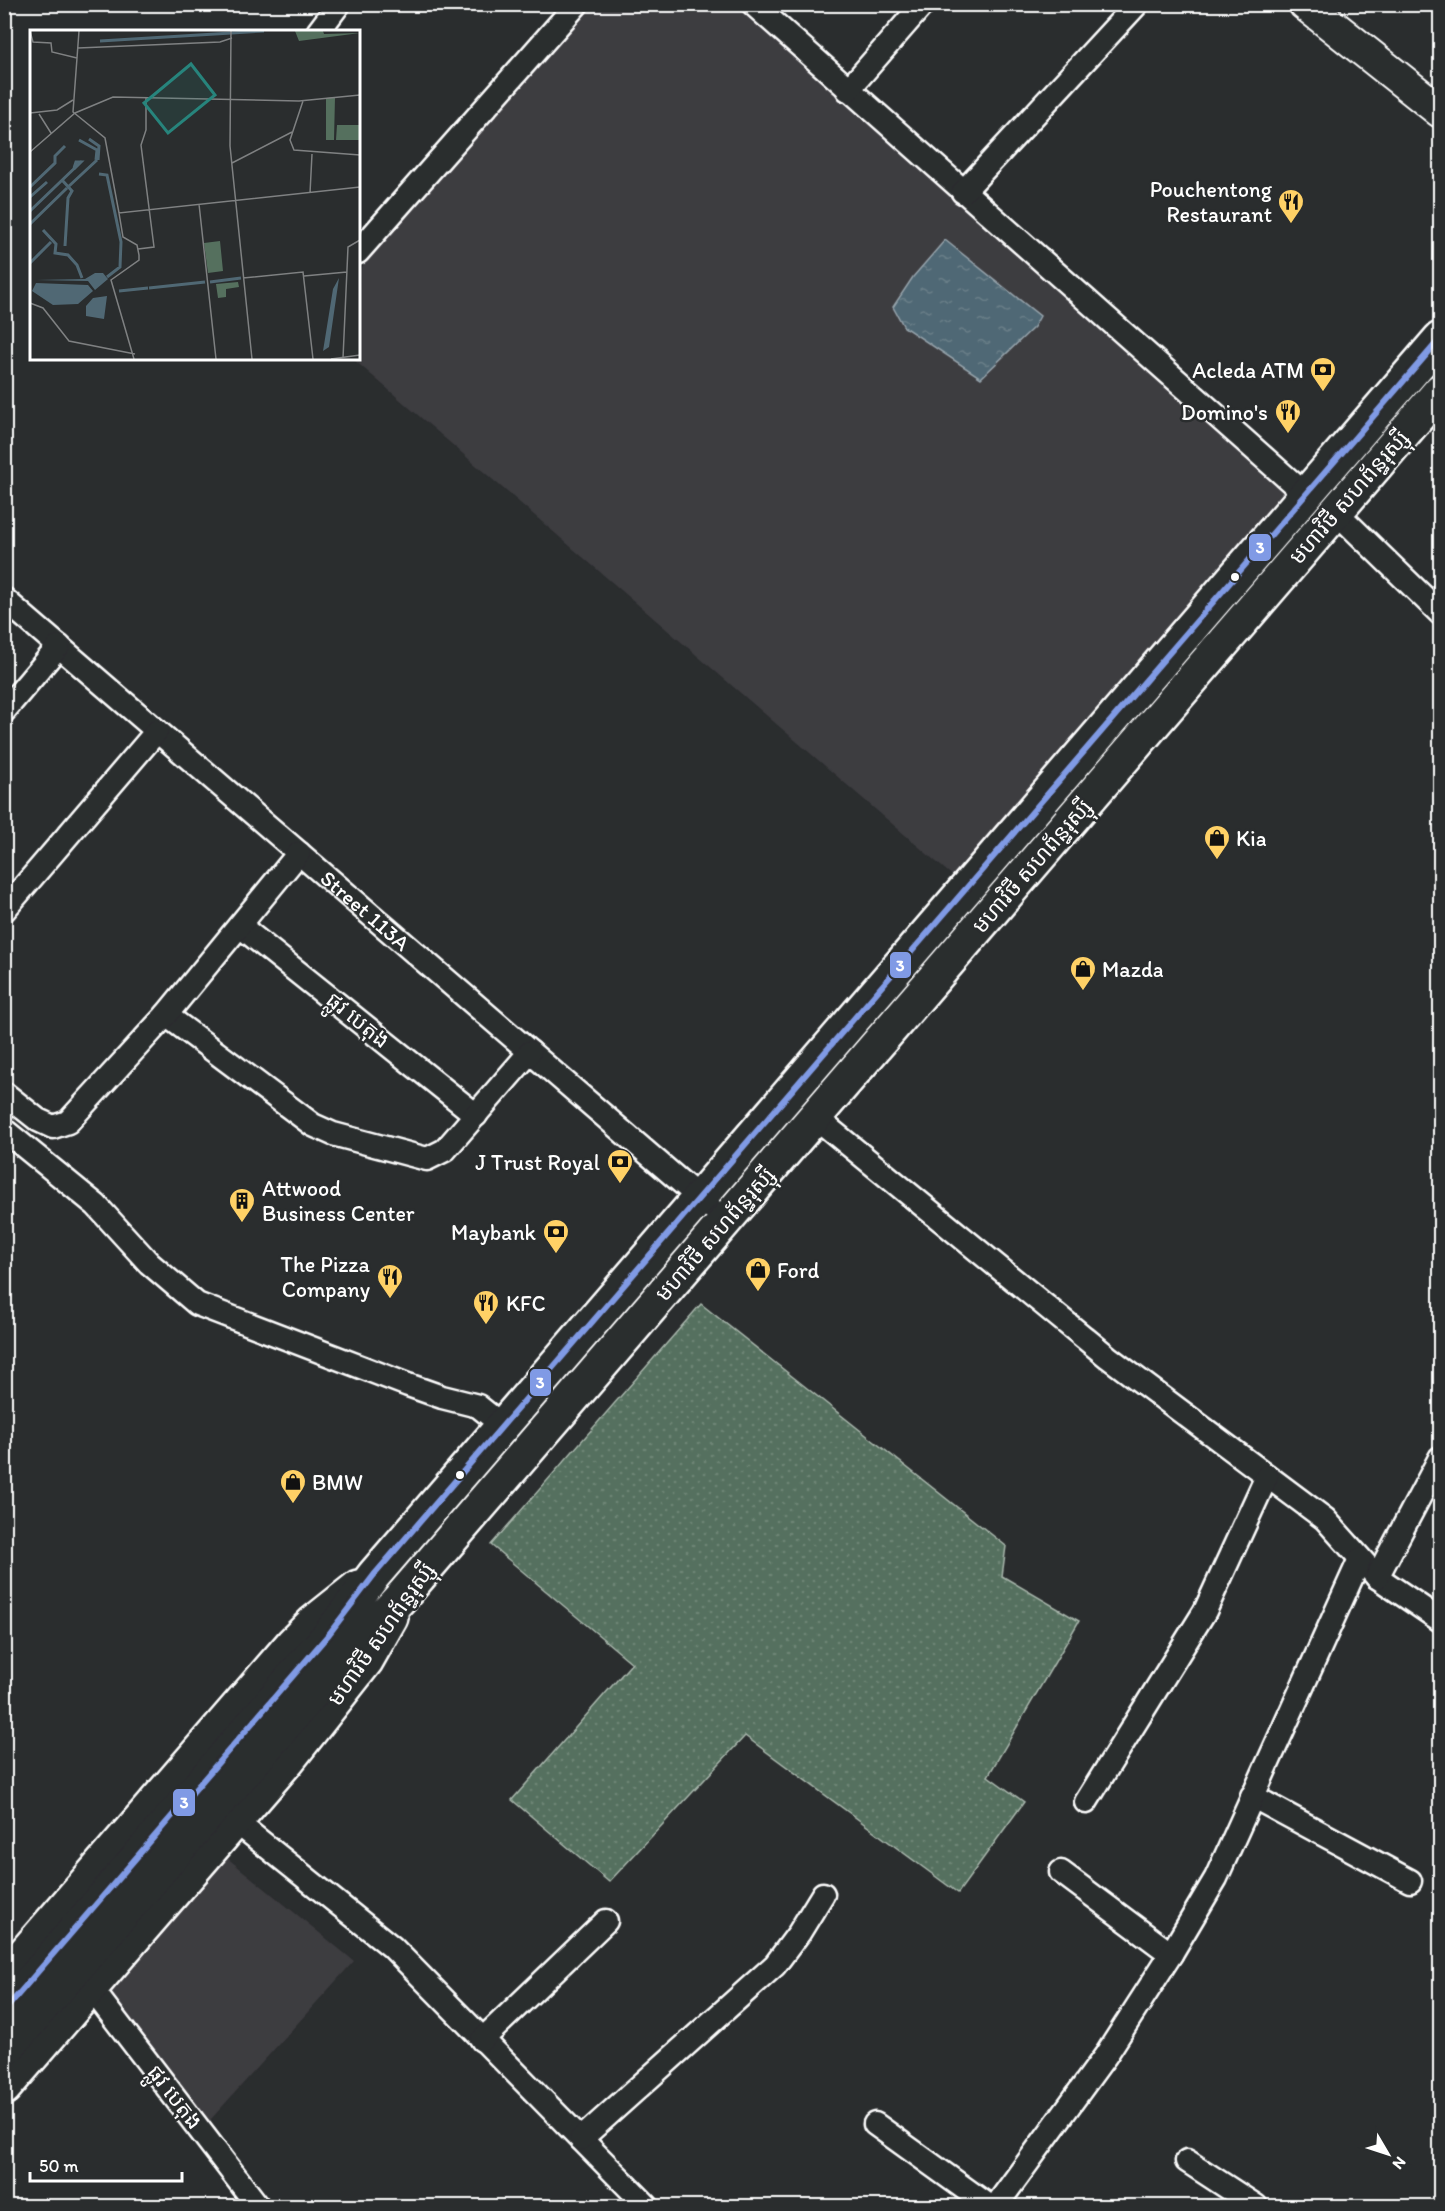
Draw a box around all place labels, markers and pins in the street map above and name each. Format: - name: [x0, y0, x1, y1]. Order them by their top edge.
- place label: Pouchentong Restaurant: [1150, 176, 1273, 228]
- restaurant icon: Pouchentong Restaurant: [1276, 187, 1306, 225]
- bank icon: Acleda ATM: [1308, 355, 1338, 393]
- place label: Acleda ATM: [1192, 357, 1304, 384]
- restaurant icon: Domino's: [1273, 397, 1303, 435]
- place label: Domino's: [1181, 399, 1268, 426]
- unlabelled marker: [1229, 571, 1241, 583]
- shop icon: Kia: [1202, 823, 1232, 861]
- place label: Kia: [1236, 825, 1267, 852]
- shop icon: Mazda: [1068, 954, 1098, 992]
- place label: Mazda: [1102, 956, 1164, 983]
- bank icon: J Trust Royal: [605, 1147, 635, 1185]
- place label: J Trust Royal: [475, 1149, 600, 1176]
- place label: Attwood Business Center: [262, 1175, 415, 1227]
- building icon: Attwood Business Center: [227, 1186, 257, 1224]
- bank icon: Maybank: [541, 1217, 571, 1255]
- place label: Maybank: [451, 1219, 537, 1246]
- place label: The Pizza Company: [281, 1251, 371, 1303]
- shop icon: Ford: [743, 1255, 773, 1293]
- place label: Ford: [777, 1257, 820, 1284]
- restaurant icon: The Pizza Company: [375, 1262, 405, 1300]
- restaurant icon: KFC: [471, 1288, 501, 1326]
- place label: KFC: [506, 1290, 546, 1317]
- shop icon: BMW: [278, 1467, 308, 1505]
- place label: BMW: [312, 1469, 363, 1496]
- unlabelled marker: [454, 1469, 466, 1481]

